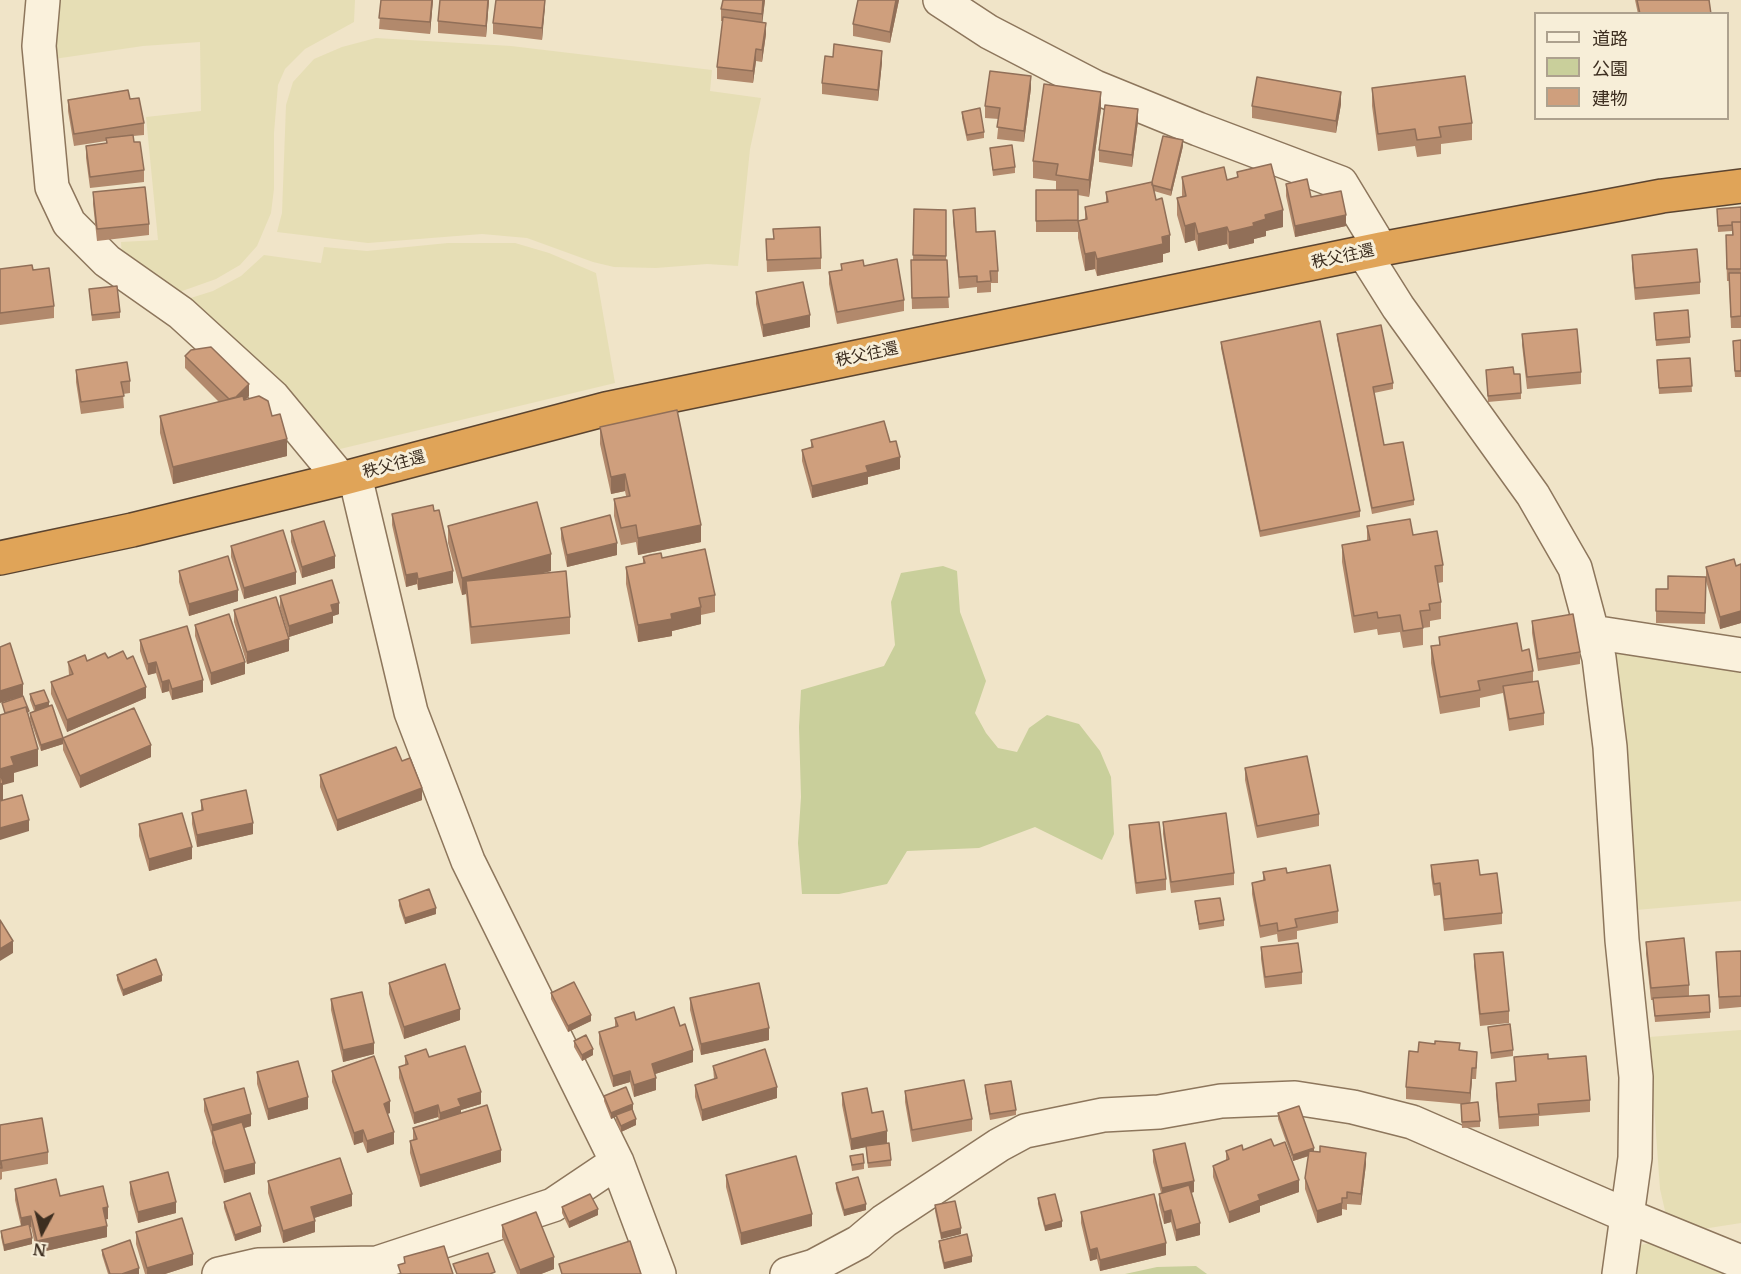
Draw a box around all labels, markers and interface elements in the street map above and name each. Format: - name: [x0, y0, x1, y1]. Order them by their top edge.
- legend: [1534, 12, 1729, 120]
- text: 道路: [1592, 27, 1628, 50]
- text: 公園: [1592, 57, 1628, 80]
- text: 建物: [1592, 87, 1628, 110]
- street label: 秩父往還: [1310, 241, 1376, 273]
- street label: 秩父往還: [834, 339, 900, 371]
- street label: 秩父往還: [361, 447, 427, 483]
- north arrow: [12, 1202, 72, 1262]
- text: N: [32, 1239, 47, 1261]

